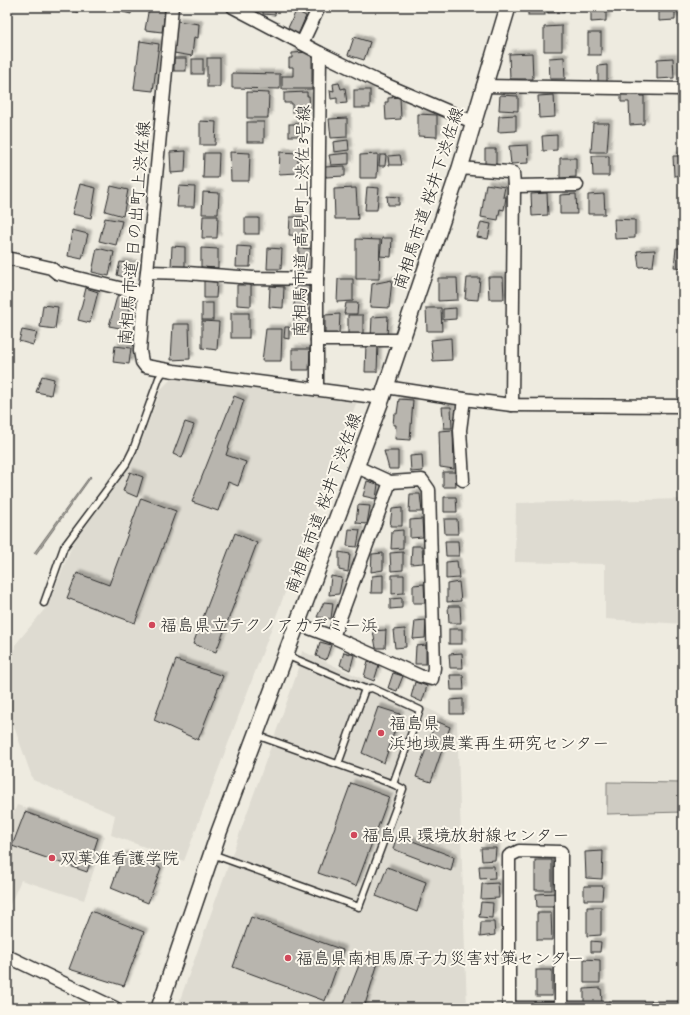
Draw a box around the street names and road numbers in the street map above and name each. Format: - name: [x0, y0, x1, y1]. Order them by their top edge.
- street label: 南相馬市道 高見町上渋佐3号線: [289, 104, 314, 338]
- street label: 南相馬市道 桜井下渋佐線: [389, 104, 468, 292]
- street label: 南相馬市道 日の出町上渋佐線: [114, 120, 155, 346]
- street label: 南相馬市道 桜井下渋佐線: [281, 410, 366, 597]

